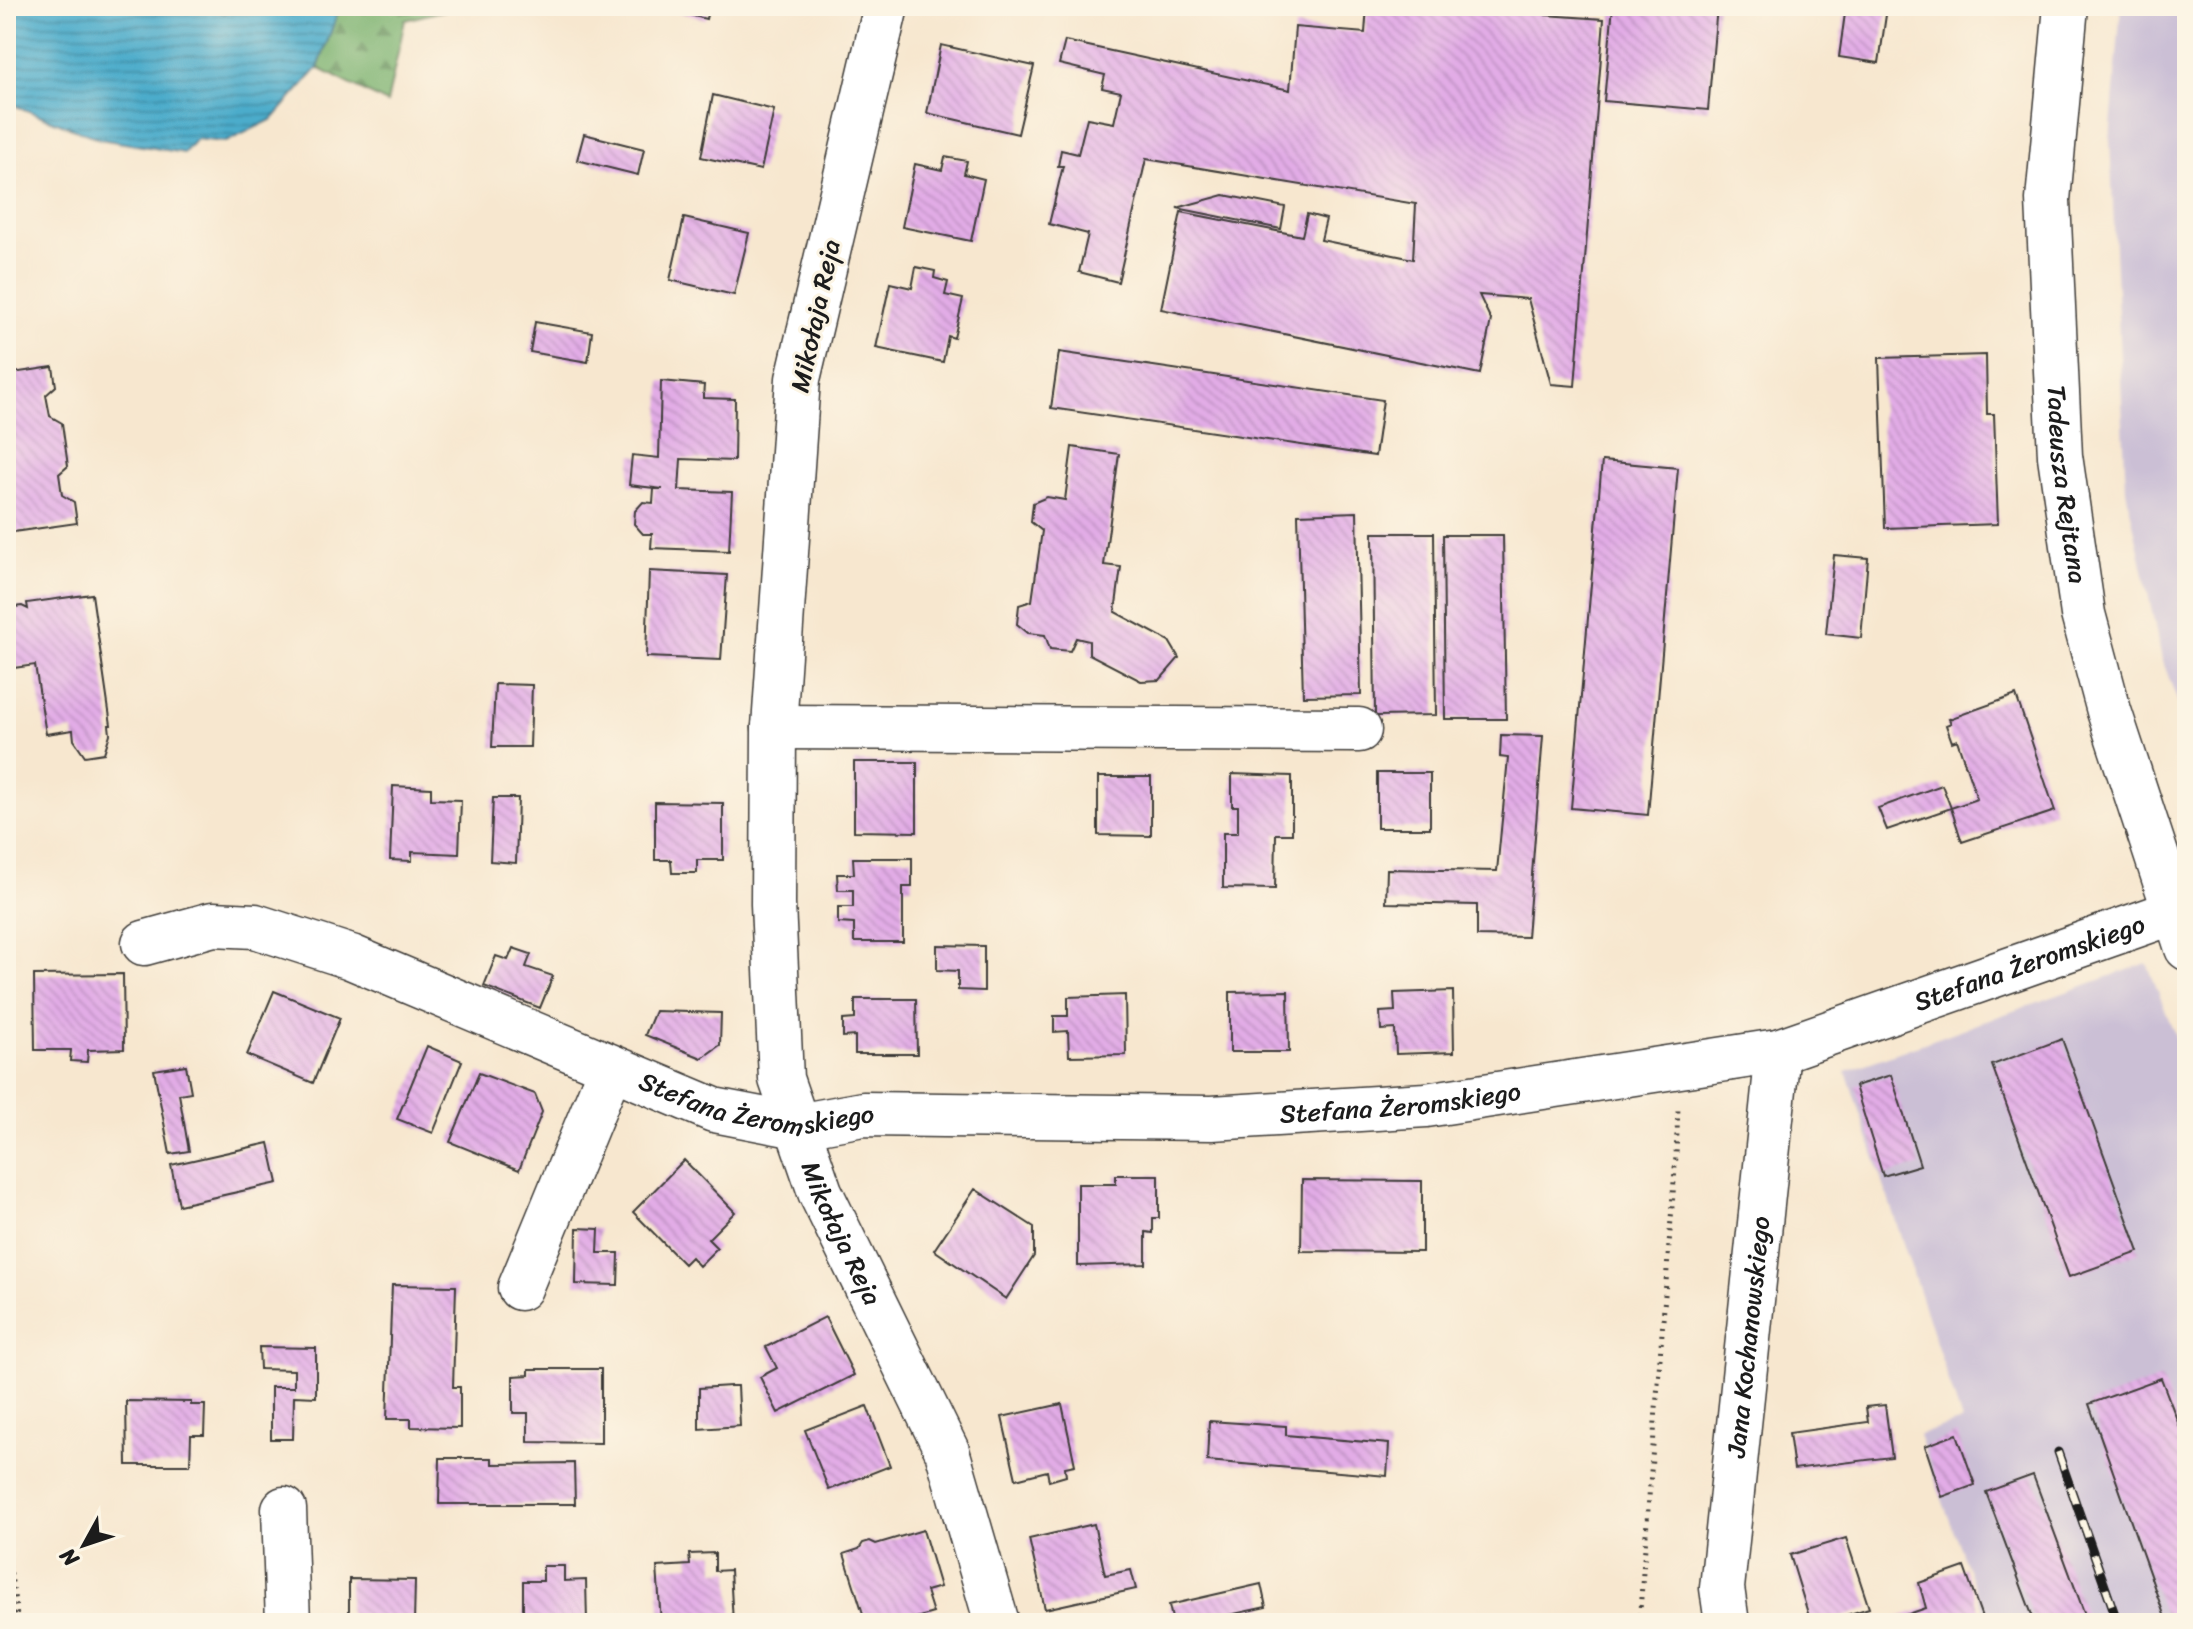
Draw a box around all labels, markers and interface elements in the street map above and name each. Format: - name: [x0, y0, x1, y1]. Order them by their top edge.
- street label: Mikołaja Reja: [776, 235, 854, 397]
- street label: Tadeusza Rejtana: [2034, 384, 2101, 587]
- street label: Stefana Żeromskiego: [1908, 901, 2151, 1025]
- street label: Stefana Żeromskiego: [632, 1058, 874, 1150]
- street label: Stefana Żeromskiego: [1278, 1068, 1524, 1137]
- street label: Mikołaja Reja: [788, 1155, 895, 1313]
- street label: Jana Kochanowskiego: [1713, 1214, 1784, 1461]
- north arrow: [44, 1505, 124, 1585]
- text: N: [49, 1539, 90, 1577]

